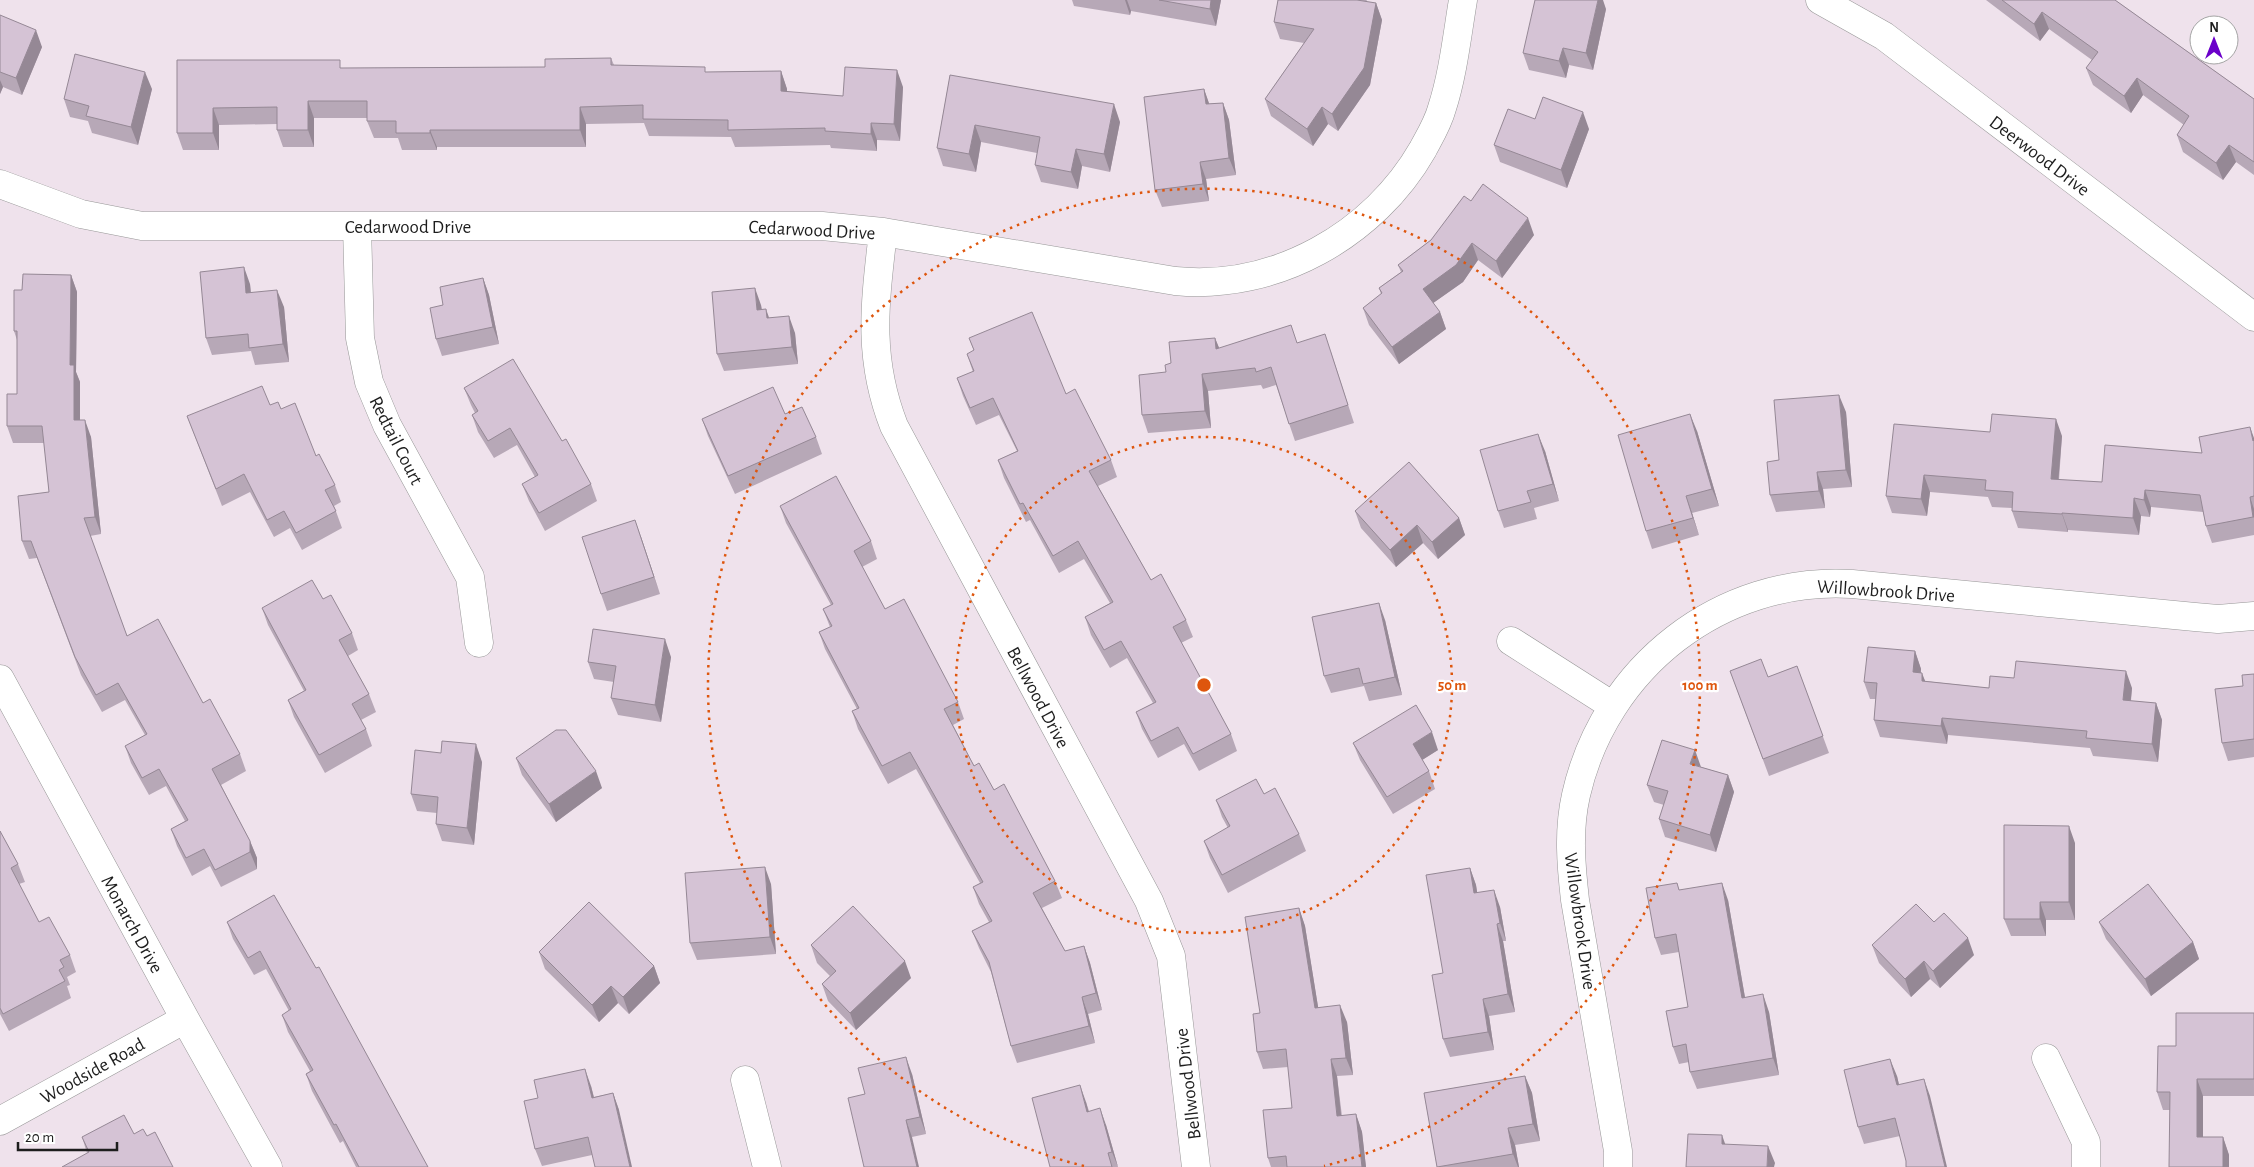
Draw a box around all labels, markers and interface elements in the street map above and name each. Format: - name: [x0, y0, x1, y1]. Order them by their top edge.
- north arrow: [2189, 15, 2239, 65]
- text: N: [2209, 21, 2219, 35]
- street label: Deerwood Drive: [1986, 113, 2093, 200]
- street label: Cedarwood Drive: [345, 218, 471, 237]
- street label: Cedarwood Drive: [748, 218, 876, 243]
- street label: Redtail Court: [365, 393, 426, 488]
- street label: Willowbrook Drive: [1816, 577, 1956, 606]
- street label: Bellwood Drive: [1003, 644, 1072, 752]
- centre of rings: [1195, 676, 1213, 694]
- text: 50 m: [1438, 678, 1466, 693]
- text: 100 m: [1682, 678, 1718, 693]
- street label: Willowbrook Drive: [1560, 851, 1599, 991]
- street label: Monarch Drive: [97, 873, 166, 977]
- street label: Bellwood Drive: [1172, 1027, 1205, 1140]
- street label: Woodside Road: [37, 1035, 148, 1108]
- scale bar: [18, 1120, 116, 1152]
- text: 20 m: [25, 1130, 54, 1145]

